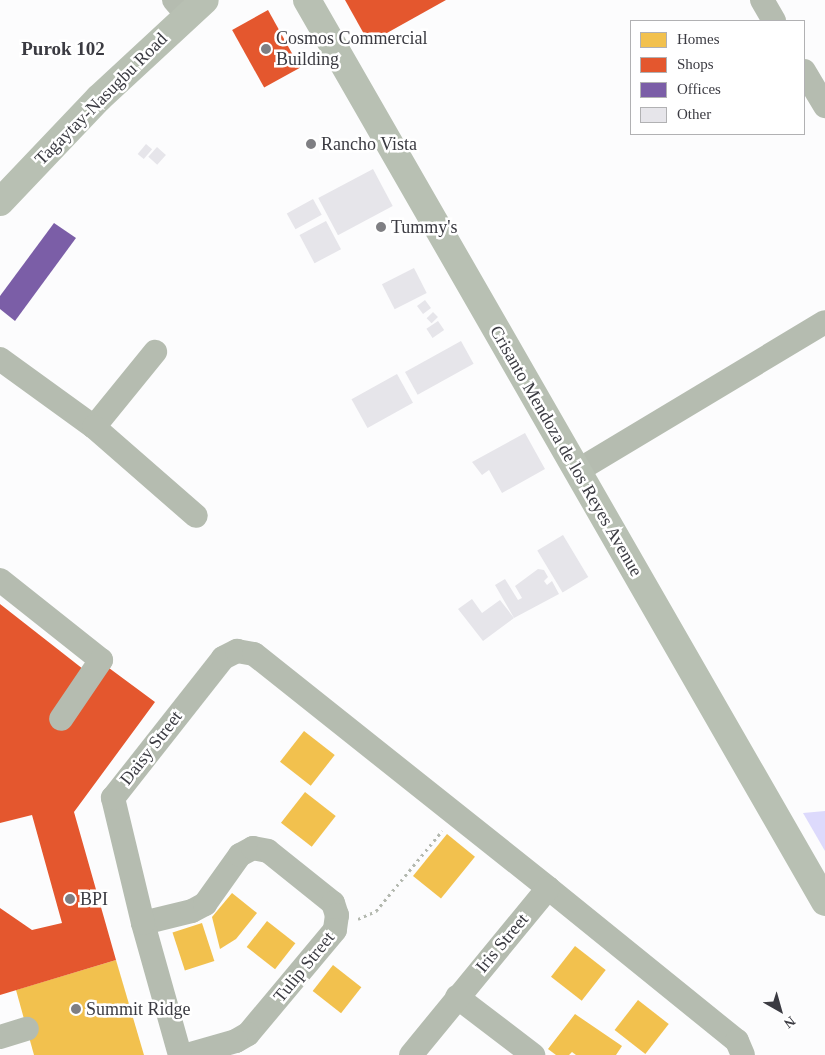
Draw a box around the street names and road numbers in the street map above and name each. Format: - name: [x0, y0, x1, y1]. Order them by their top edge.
- street label: Tagaytay-Nasugbu Road: [30, 28, 172, 170]
- street label: Crisanto Mendoza de los Reyes Avenue: [485, 321, 647, 581]
- street label: Daisy Street: [115, 706, 187, 790]
- street label: Iris Street: [471, 909, 533, 977]
- street label: Tulip Street: [269, 927, 339, 1007]

